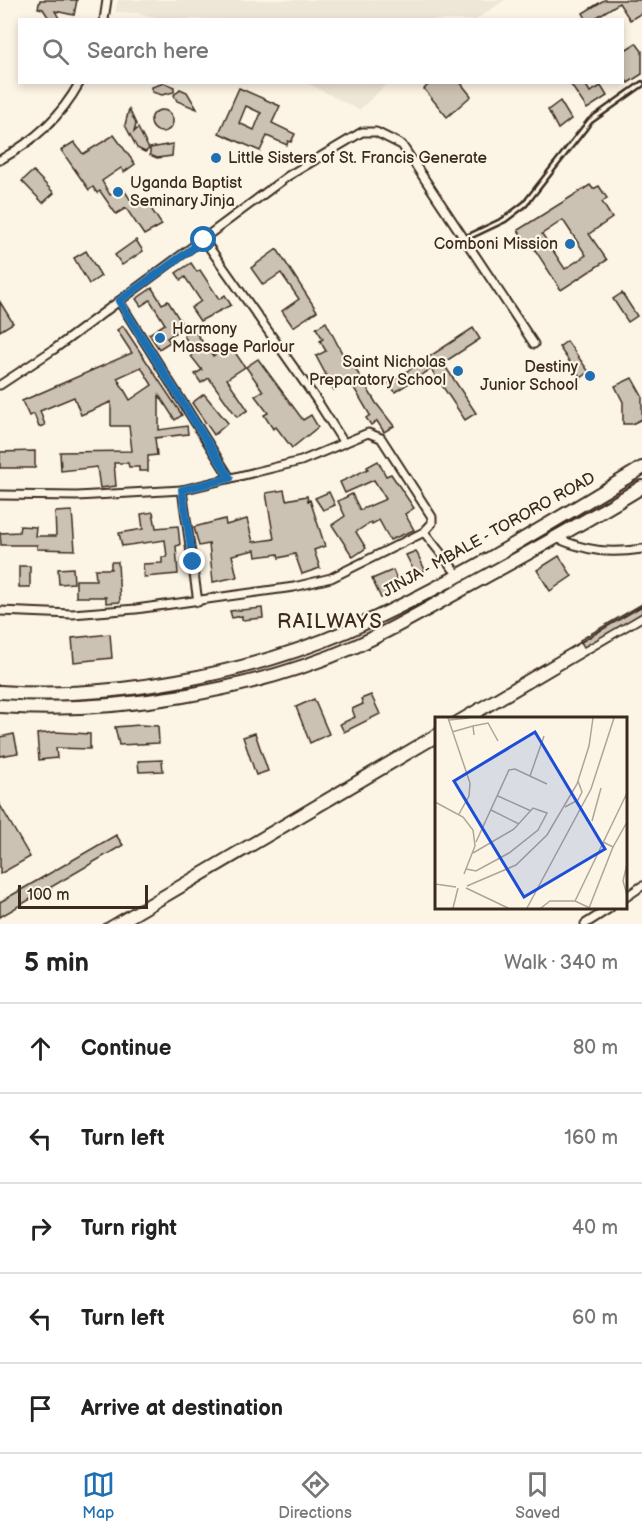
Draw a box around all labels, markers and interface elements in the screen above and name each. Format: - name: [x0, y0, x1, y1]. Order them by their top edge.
- search box: [18, 18, 624, 84]
- icon: search: [39, 35, 72, 68]
- text: Search here: [87, 38, 209, 65]
- place label: Little Sisters of St. Francis Generate: [228, 149, 488, 168]
- marker: Little Sisters of St. Francis Generate: [209, 151, 223, 165]
- place label: Uganda Baptist Seminary Jinja: [130, 174, 242, 211]
- marker: Uganda Baptist Seminary Jinja: [111, 185, 125, 199]
- route start: [190, 226, 216, 252]
- place label: Comboni Mission: [434, 235, 558, 254]
- marker: Comboni Mission: [563, 237, 577, 251]
- place label: Harmony Massage Parlour: [172, 320, 294, 357]
- marker: Harmony Massage Parlour: [153, 331, 167, 345]
- place label: Saint Nicholas Preparatory School: [309, 353, 446, 390]
- place label: Destiny Junior School: [480, 358, 579, 395]
- marker: Saint Nicholas Preparatory School: [451, 364, 465, 378]
- marker: Destiny Junior School: [583, 369, 597, 383]
- street label: JINJA - MBALE - TORORO ROAD: [379, 468, 599, 602]
- route end: [179, 548, 205, 574]
- district label: RAILWAYS: [277, 610, 383, 634]
- inset map: [435, 717, 627, 909]
- scale bar: [18, 882, 148, 910]
- text: 100 m: [27, 886, 70, 905]
- text: 5 min: [24, 948, 89, 979]
- text: Walk · 340 m: [504, 951, 618, 975]
- icon: ahead: [24, 1032, 57, 1065]
- text: Continue: [81, 1035, 171, 1062]
- text: 80 m: [573, 1036, 618, 1060]
- icon: left: [24, 1122, 57, 1155]
- text: Turn left: [81, 1125, 165, 1152]
- text: 160 m: [564, 1126, 618, 1150]
- icon: right: [24, 1212, 57, 1245]
- text: Turn right: [81, 1215, 177, 1242]
- text: 40 m: [572, 1216, 618, 1240]
- icon: left: [24, 1302, 57, 1335]
- text: Turn left: [81, 1305, 165, 1332]
- text: 60 m: [572, 1306, 618, 1330]
- icon: arrive: [24, 1392, 57, 1425]
- text: Arrive at destination: [81, 1395, 283, 1422]
- tab: Map: [82, 1468, 115, 1523]
- tab: Directions: [278, 1468, 352, 1523]
- tab: Saved: [515, 1468, 560, 1523]

